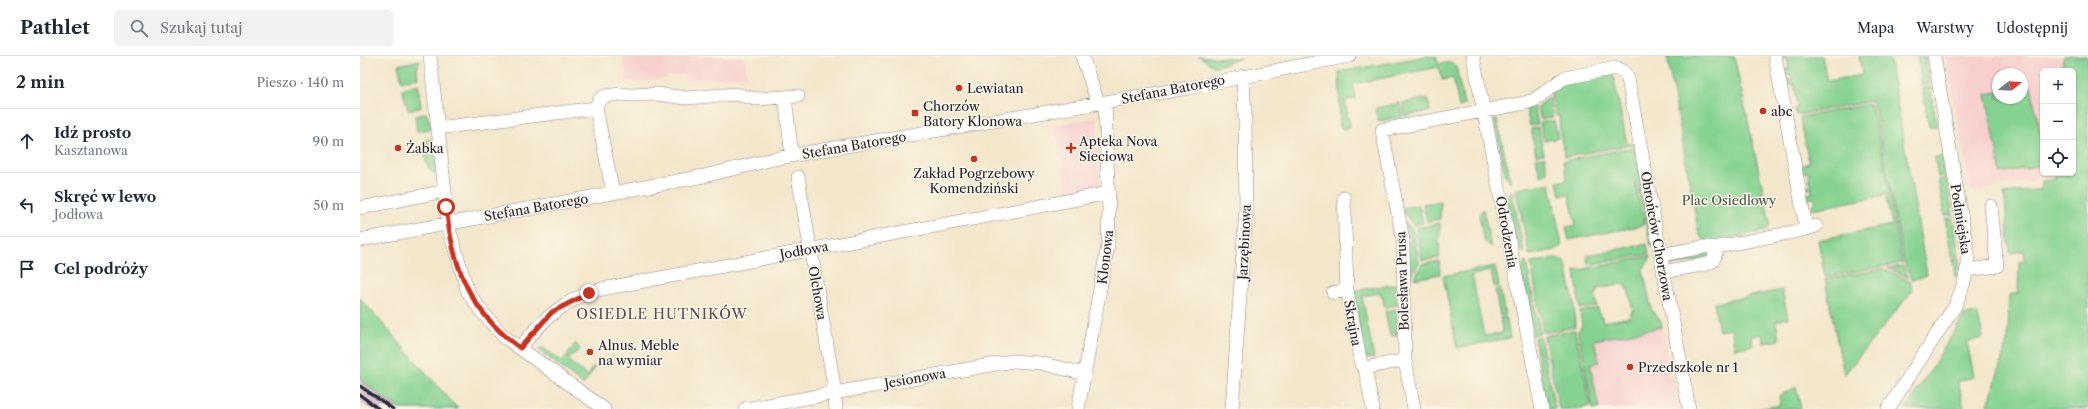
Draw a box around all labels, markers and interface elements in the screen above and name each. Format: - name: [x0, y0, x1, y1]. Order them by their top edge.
- search box: [114, 10, 394, 46]
- text: Pathlet: [20, 16, 90, 39]
- icon: search: [128, 17, 150, 39]
- text: Szukaj tutaj: [160, 18, 242, 37]
- text: Mapa: [1857, 19, 1894, 37]
- text: Warstwy: [1916, 19, 1974, 37]
- text: Udostępnij: [1996, 19, 2068, 37]
- north arrow: [1992, 68, 2028, 104]
- map controls: [2040, 68, 2076, 176]
- button: +: [2040, 68, 2076, 104]
- street label: Stefana Batorego: [1120, 71, 1226, 107]
- text: 2 min: [16, 72, 65, 92]
- text: Pieszo · 140 m: [256, 74, 344, 90]
- place label: Lewiatan: [967, 80, 1024, 96]
- marker: Lewiatan: [954, 83, 964, 93]
- place label: Chorzów Batory Klonowa: [923, 98, 1022, 129]
- place label: abc: [1771, 103, 1793, 119]
- button: −: [2040, 104, 2076, 140]
- marker: abc: [1758, 106, 1768, 116]
- marker: Chorzów Batory Klonowa: [910, 108, 920, 118]
- text: Idź prosto: [54, 123, 131, 142]
- street label: Stefana Batorego: [801, 128, 907, 162]
- icon: ahead: [16, 130, 38, 152]
- text: 90 m: [313, 133, 344, 149]
- place label: Apteka Nova Sieciowa: [1078, 133, 1158, 164]
- place label: Żabka: [406, 140, 444, 156]
- button: locate: [2040, 140, 2076, 176]
- text: Kasztanowa: [54, 142, 128, 158]
- marker: Żabka: [393, 143, 403, 153]
- marker: Apteka Nova Sieciowa: [1066, 143, 1076, 153]
- marker: Zakład Pogrzebowy Komendziński: [969, 154, 979, 164]
- place label: Zakład Pogrzebowy Komendziński: [913, 165, 1036, 196]
- street label: Obrońców Chorzowa: [1638, 170, 1676, 302]
- street label: Podmiejska: [1948, 183, 1974, 255]
- text: Skręć w lewo: [54, 187, 156, 206]
- street label: Stefana Batorego: [483, 190, 589, 224]
- park label: Plac Osiedlowy: [1682, 192, 1777, 208]
- icon: left: [16, 194, 38, 216]
- street label: Odrodzenia: [1493, 195, 1521, 269]
- text: 50 m: [313, 197, 344, 213]
- route start: [437, 198, 455, 216]
- street label: Jarzębinowa: [1234, 204, 1254, 282]
- text: Jodłowa: [54, 206, 103, 222]
- street label: Klonowa: [1094, 229, 1116, 285]
- street label: Bolesława Prusa: [1392, 231, 1412, 331]
- street label: Jodłowa: [776, 238, 830, 262]
- icon: arrive: [16, 258, 38, 280]
- text: Cel podróży: [54, 259, 148, 278]
- street label: Olchowa: [805, 265, 831, 321]
- route end: [580, 284, 598, 302]
- street label: Skrajna: [1341, 299, 1365, 347]
- district label: OSIEDLE HUTNIKÓW: [576, 304, 748, 323]
- place label: Alnus. Meble na wymiar: [597, 337, 679, 368]
- marker: Alnus. Meble na wymiar: [585, 347, 595, 357]
- place label: Przedszkole nr 1: [1638, 359, 1739, 375]
- marker: Przedszkole nr 1: [1625, 362, 1635, 372]
- street label: Jesionowa: [881, 365, 947, 392]

